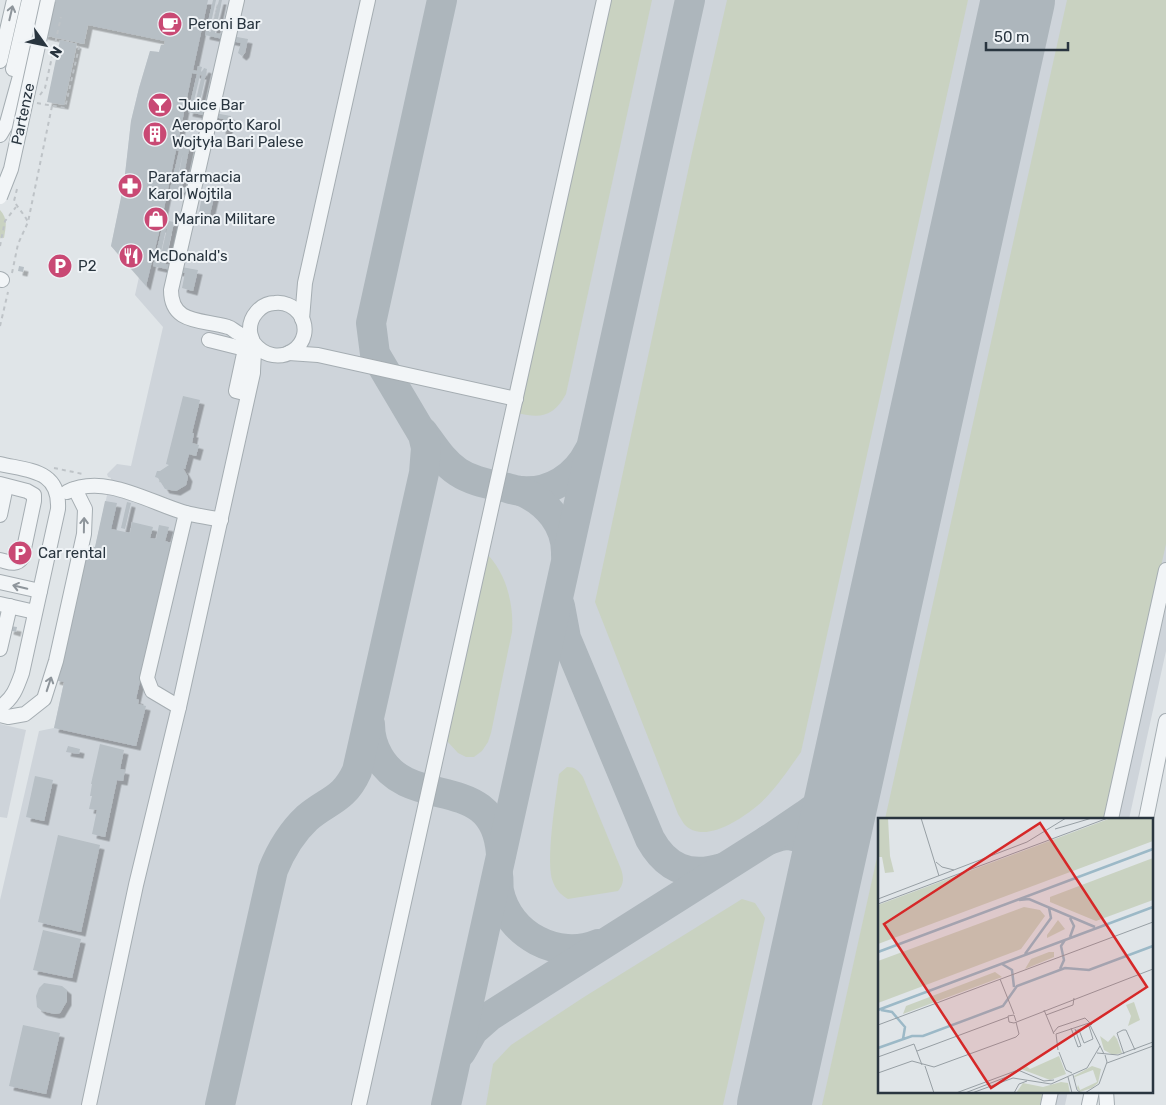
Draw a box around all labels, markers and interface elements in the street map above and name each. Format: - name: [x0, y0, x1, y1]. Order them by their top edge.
- one-way arrow: [7, 6, 16, 22]
- cafe icon: Peroni Bar: [157, 11, 183, 37]
- place label: Peroni Bar: [188, 15, 261, 33]
- north arrow: [20, 20, 70, 70]
- scale bar: [986, 20, 1068, 52]
- text: 50 m: [994, 28, 1029, 46]
- text: N: [46, 43, 65, 61]
- street label: Partenze: [8, 81, 38, 147]
- bar icon: Juice Bar: [147, 92, 173, 118]
- place label: Juice Bar: [178, 96, 245, 114]
- place label: Aeroporto Karol Wojtyła Bari Palese: [172, 116, 304, 151]
- building icon: Aeroporto Karol Wojtyła Bari Palese: [142, 121, 168, 147]
- place label: Parafarmacia Karol Wojtila: [148, 168, 241, 203]
- pharmacy icon: Parafarmacia Karol Wojtila: [117, 173, 143, 199]
- shop icon: Marina Militare: [143, 206, 169, 232]
- place label: Marina Militare: [174, 210, 275, 228]
- restaurant icon: McDonald's: [118, 243, 144, 269]
- place label: McDonald's: [148, 247, 228, 265]
- parking icon: P2: [47, 253, 73, 279]
- place label: P2: [78, 257, 97, 275]
- one-way arrow: [80, 517, 89, 533]
- parking icon: Car rental: [7, 540, 33, 566]
- place label: Car rental: [38, 544, 106, 562]
- one-way arrow: [13, 582, 29, 591]
- one-way arrow: [45, 676, 55, 692]
- inset map: [878, 818, 1154, 1092]

